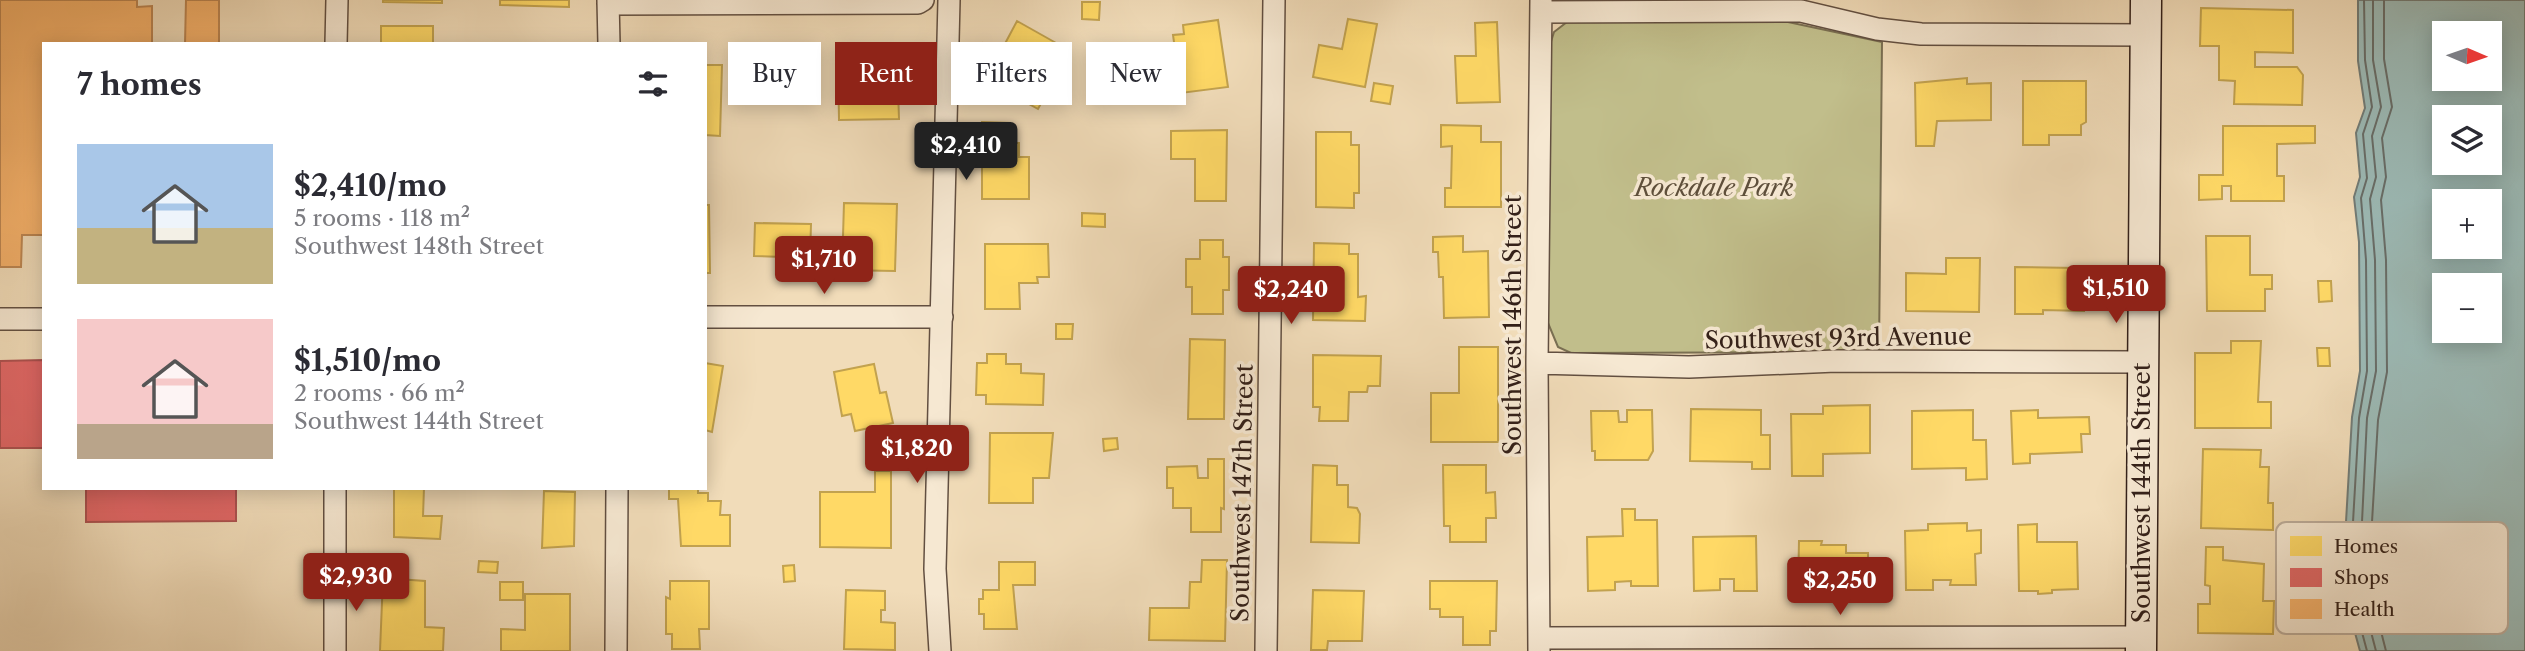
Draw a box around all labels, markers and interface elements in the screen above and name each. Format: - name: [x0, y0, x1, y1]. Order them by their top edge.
- north arrow: [2432, 21, 2502, 91]
- map controls: [2432, 21, 2502, 343]
- chip: Buy: [728, 42, 821, 105]
- chip: Rent: [835, 42, 937, 105]
- chip: Filters: [951, 42, 1072, 105]
- chip: New: [1086, 42, 1186, 105]
- icon: filters: [634, 65, 672, 103]
- text: 7 homes: [77, 66, 202, 103]
- button: layers: [2432, 105, 2502, 175]
- pin: $2,410: [909, 122, 1023, 182]
- text: $2,410: [930, 131, 1002, 159]
- text: $2,410/mo: [294, 167, 447, 204]
- icon: home: [133, 172, 217, 256]
- park label: Rockdale Park: [1633, 173, 1794, 202]
- button: +: [2432, 189, 2502, 259]
- street label: Southwest 146th Street: [1498, 194, 1527, 455]
- text: 5 rooms · 118 m²: [294, 204, 470, 232]
- text: Southwest 148th Street: [294, 232, 544, 260]
- pin: $1,710: [767, 236, 881, 296]
- text: $1,710: [791, 245, 857, 273]
- pin: $2,240: [1234, 266, 1348, 326]
- pin: $1,510: [2059, 266, 2173, 325]
- button: −: [2432, 273, 2502, 343]
- text: $1,510: [2082, 274, 2150, 302]
- text: $2,240: [1254, 275, 1328, 303]
- street label: Southwest 93rd Avenue: [1704, 321, 1972, 355]
- text: $1,510/mo: [294, 342, 441, 379]
- icon: home: [133, 347, 217, 431]
- street label: Southwest 144th Street: [2127, 362, 2156, 623]
- street label: Southwest 147th Street: [1225, 363, 1259, 622]
- text: 2 rooms · 66 m²: [294, 379, 465, 407]
- text: Southwest 144th Street: [294, 407, 544, 435]
- pin: $1,820: [860, 426, 974, 485]
- text: $1,820: [881, 434, 953, 462]
- legend: [2276, 522, 2508, 634]
- text: Homes: [2334, 535, 2398, 558]
- pin: $2,930: [299, 554, 413, 613]
- pin: $2,250: [1783, 558, 1897, 617]
- text: $2,930: [319, 562, 393, 590]
- text: $2,250: [1803, 566, 1877, 594]
- text: Shops: [2334, 566, 2389, 589]
- text: Health: [2334, 598, 2395, 621]

